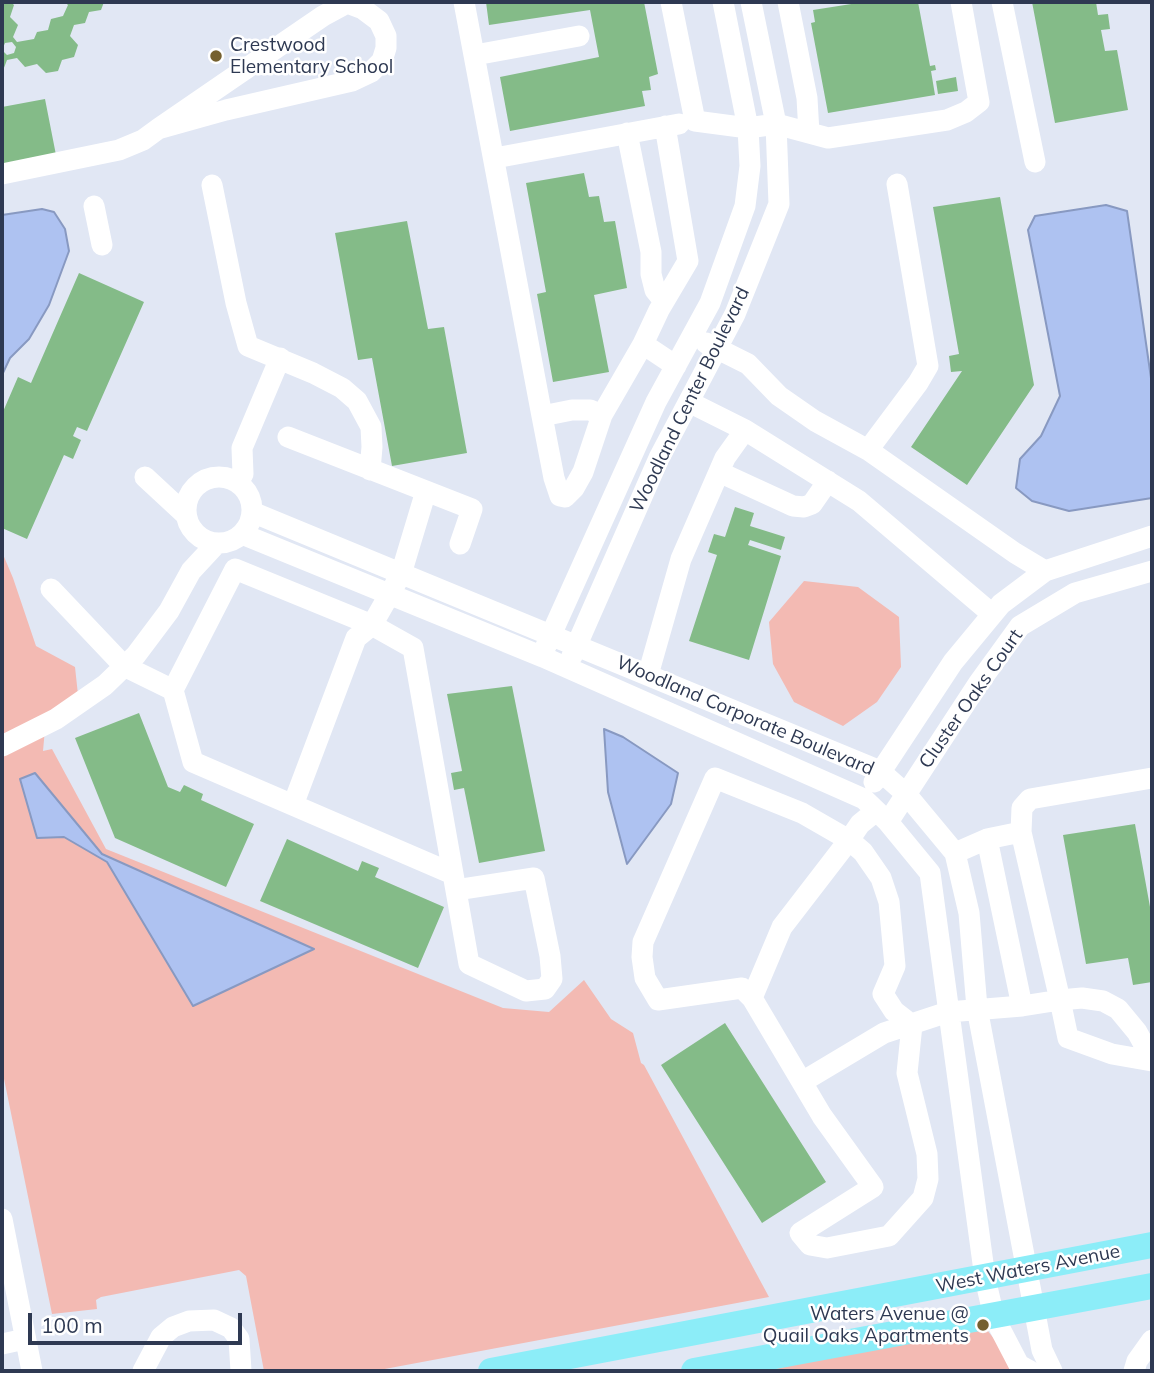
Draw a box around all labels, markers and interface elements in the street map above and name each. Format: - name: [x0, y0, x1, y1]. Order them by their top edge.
- place label: Crestwood Elementary School: [230, 34, 393, 78]
- marker: Crestwood Elementary School: [208, 48, 224, 64]
- street label: Woodland Center Boulevard: [625, 284, 755, 516]
- street label: Cluster Oaks Court: [914, 625, 1028, 773]
- street label: Woodland Corporate Boulevard: [613, 651, 877, 781]
- street label: West Waters Avenue: [934, 1240, 1122, 1298]
- scale bar: [32, 1300, 245, 1344]
- place label: Waters Avenue @ Quail Oaks Apartments: [763, 1303, 969, 1347]
- text: 100 m: [41, 1312, 103, 1338]
- marker: Waters Avenue @ Quail Oaks Apartments: [975, 1317, 991, 1333]

